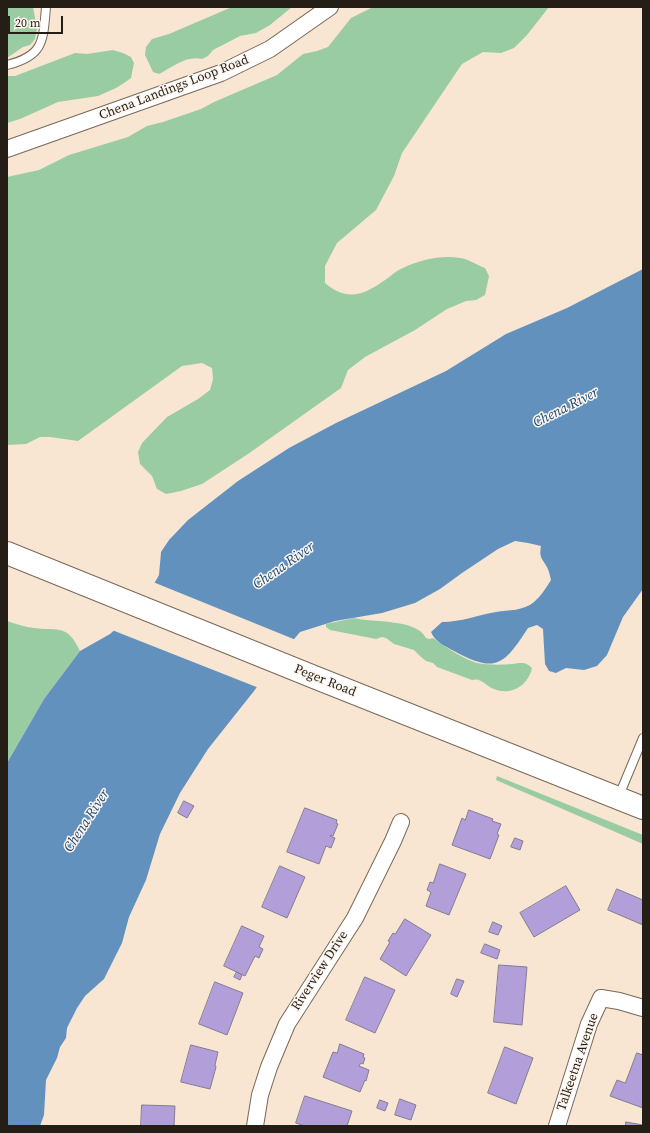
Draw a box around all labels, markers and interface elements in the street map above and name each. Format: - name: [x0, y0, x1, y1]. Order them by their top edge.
- scale bar: [10, 8, 65, 34]
- text: 20 m: [15, 15, 41, 31]
- street label: Chena Landings Loop Road: [97, 52, 251, 124]
- water label: Chena River: [531, 384, 601, 432]
- water label: Chena River: [250, 539, 318, 593]
- street label: Peger Road: [292, 662, 358, 700]
- water label: Chena River: [61, 787, 113, 855]
- street label: Riverview Drive: [288, 928, 352, 1014]
- street label: Talkeetna Avenue: [554, 1011, 602, 1113]

